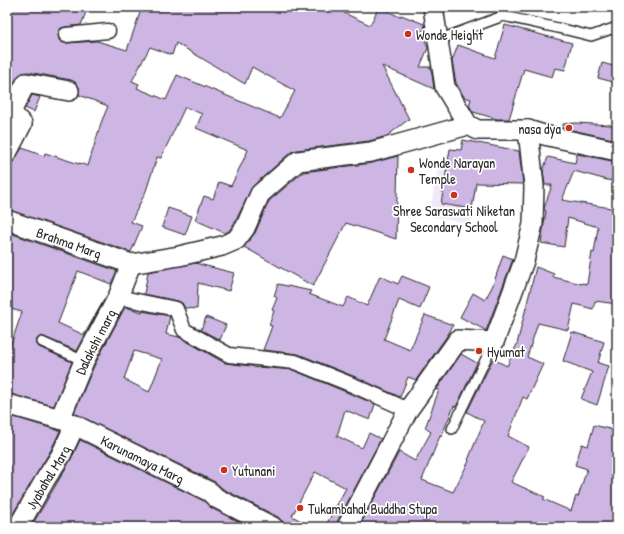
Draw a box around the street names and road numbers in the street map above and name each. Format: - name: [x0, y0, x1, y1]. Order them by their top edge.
- street label: Brahma Marg: [34, 222, 104, 263]
- street label: Dalakshi marg: [70, 305, 120, 377]
- street label: Karunamaya Marg: [98, 430, 188, 488]
- street label: Jyabahal Marg: [21, 442, 75, 513]

